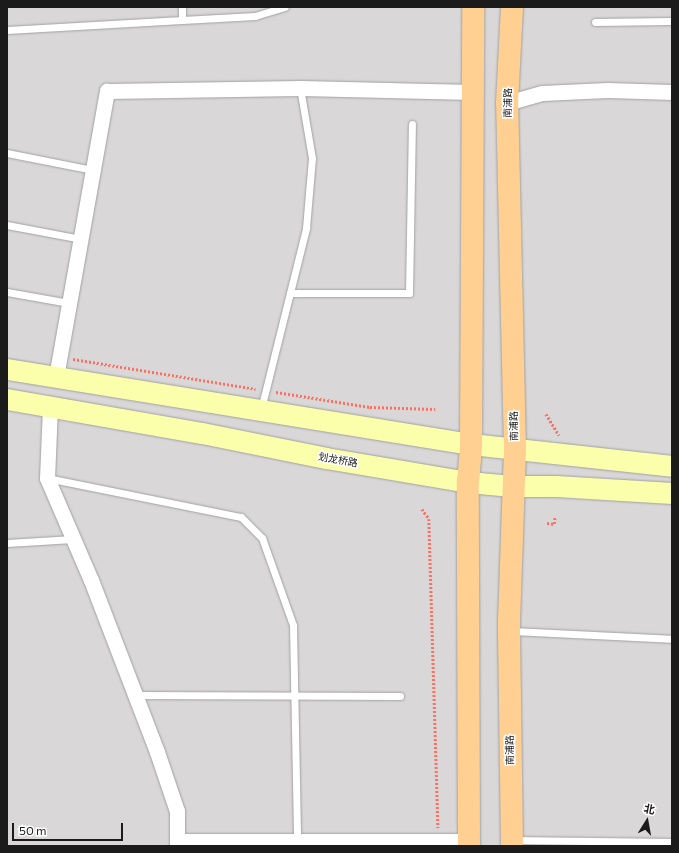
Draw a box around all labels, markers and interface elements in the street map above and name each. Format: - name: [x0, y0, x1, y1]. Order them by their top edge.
- street label: 南浦路: [502, 88, 514, 118]
- street label: 南浦路: [508, 411, 520, 441]
- street label: 划龙桥路: [317, 451, 359, 469]
- street label: 南浦路: [504, 735, 516, 765]
- north arrow: [627, 801, 667, 841]
- text: 北: [643, 801, 656, 816]
- scale bar: [14, 815, 125, 841]
- text: 50 m: [19, 823, 47, 837]

